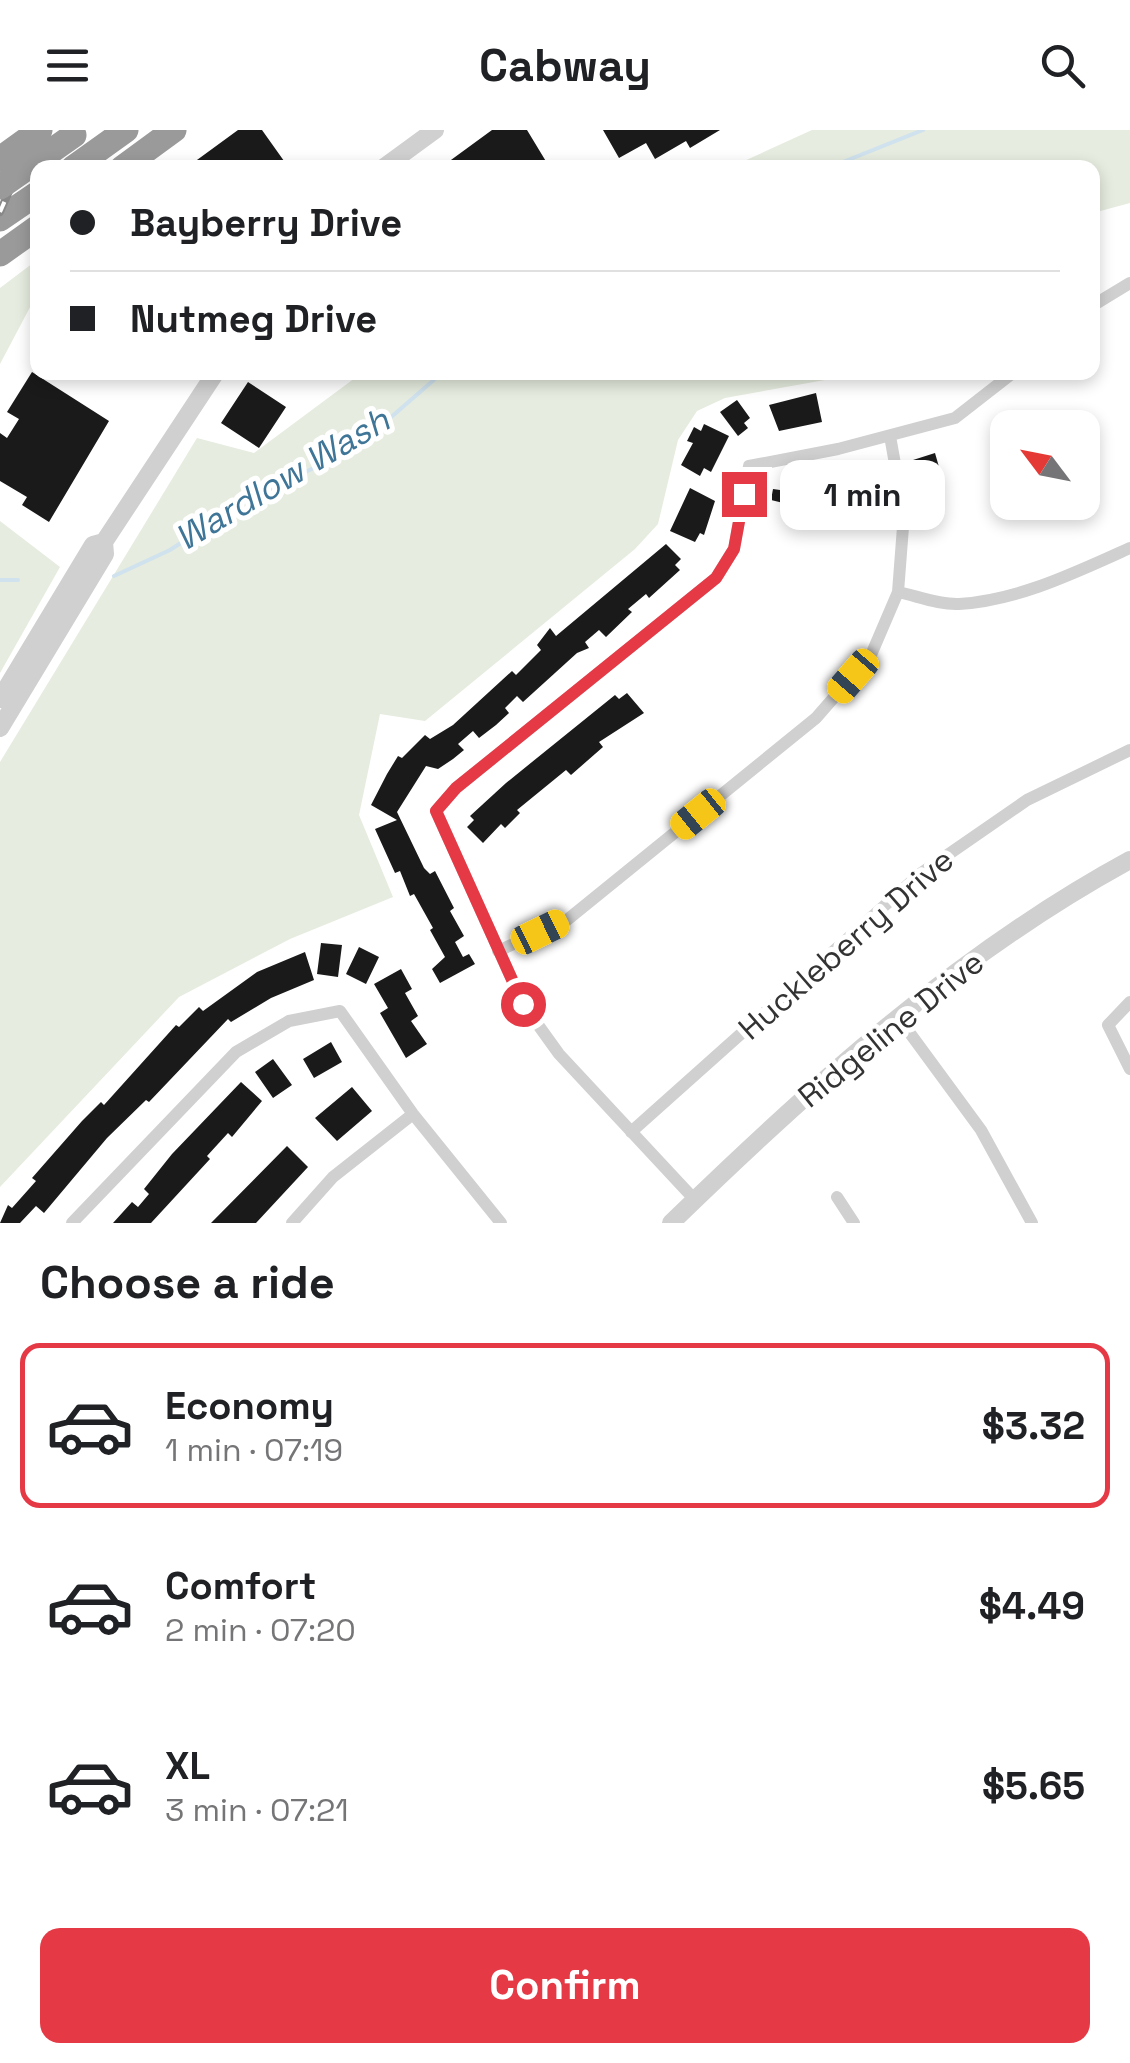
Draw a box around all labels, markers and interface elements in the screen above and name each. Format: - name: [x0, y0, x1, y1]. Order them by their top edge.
- text: Cabway: [479, 37, 651, 94]
- icon: menu: [40, 38, 95, 93]
- icon: search: [1035, 38, 1090, 93]
- text: Bayberry Drive: [130, 199, 402, 247]
- text: Nutmeg Drive: [130, 295, 377, 343]
- water label: Wardlow Wash: [167, 397, 398, 560]
- north arrow: [990, 410, 1100, 520]
- map controls: [990, 410, 1100, 520]
- callout: 1 min: [779, 459, 944, 529]
- route end: [722, 472, 767, 517]
- text: 1 min: [823, 475, 902, 515]
- car: [822, 644, 884, 708]
- car: [665, 783, 731, 845]
- street label: Huckleberry Drive: [730, 840, 962, 1048]
- car: [506, 905, 574, 959]
- street label: Ridgeline Drive: [790, 942, 992, 1116]
- route start: [501, 982, 546, 1027]
- text: Choose a ride: [40, 1254, 335, 1311]
- icon: car: [45, 1381, 135, 1471]
- text: Economy: [165, 1382, 334, 1430]
- text: $3.32: [982, 1402, 1085, 1450]
- text: 1 min · 07:19: [165, 1430, 343, 1470]
- icon: car: [45, 1561, 135, 1651]
- text: Comfort: [165, 1562, 316, 1610]
- text: $4.49: [979, 1582, 1085, 1630]
- text: 2 min · 07:20: [165, 1610, 356, 1650]
- icon: car: [45, 1741, 135, 1831]
- text: XL: [165, 1742, 210, 1790]
- text: $5.65: [982, 1762, 1085, 1810]
- text: 3 min · 07:21: [165, 1790, 349, 1830]
- button: Confirm: [40, 1928, 1090, 2043]

